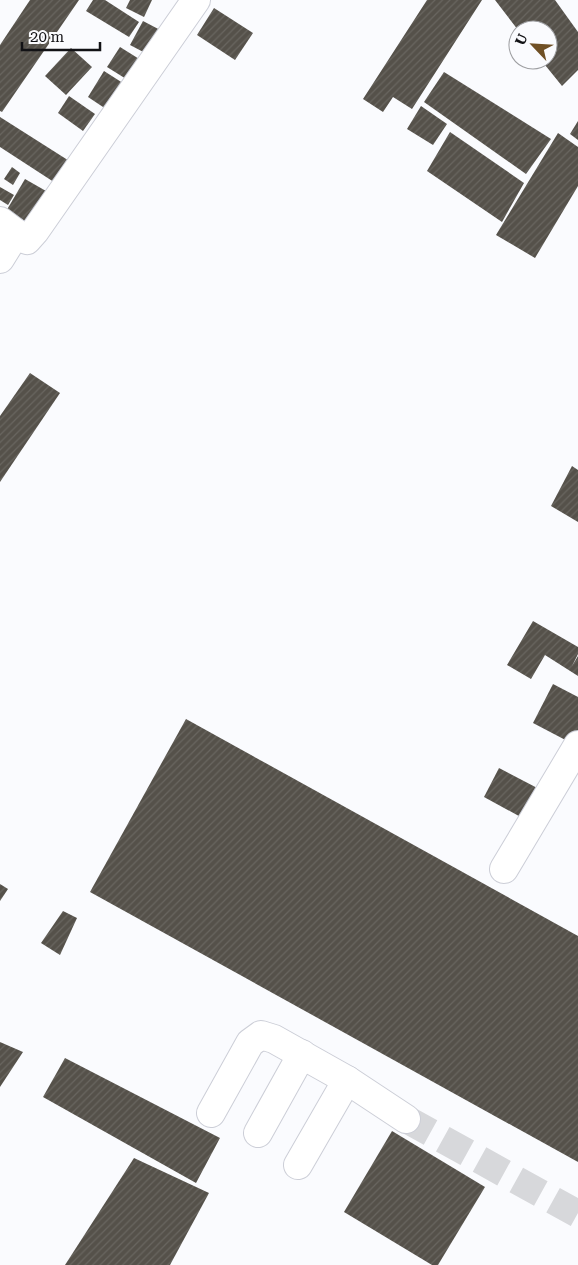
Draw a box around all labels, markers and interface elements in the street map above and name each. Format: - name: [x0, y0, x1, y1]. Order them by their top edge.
- scale bar: [22, 20, 100, 52]
- north arrow: [508, 20, 558, 70]
- text: 20 m: [30, 28, 65, 46]
- text: U: [512, 31, 531, 48]

